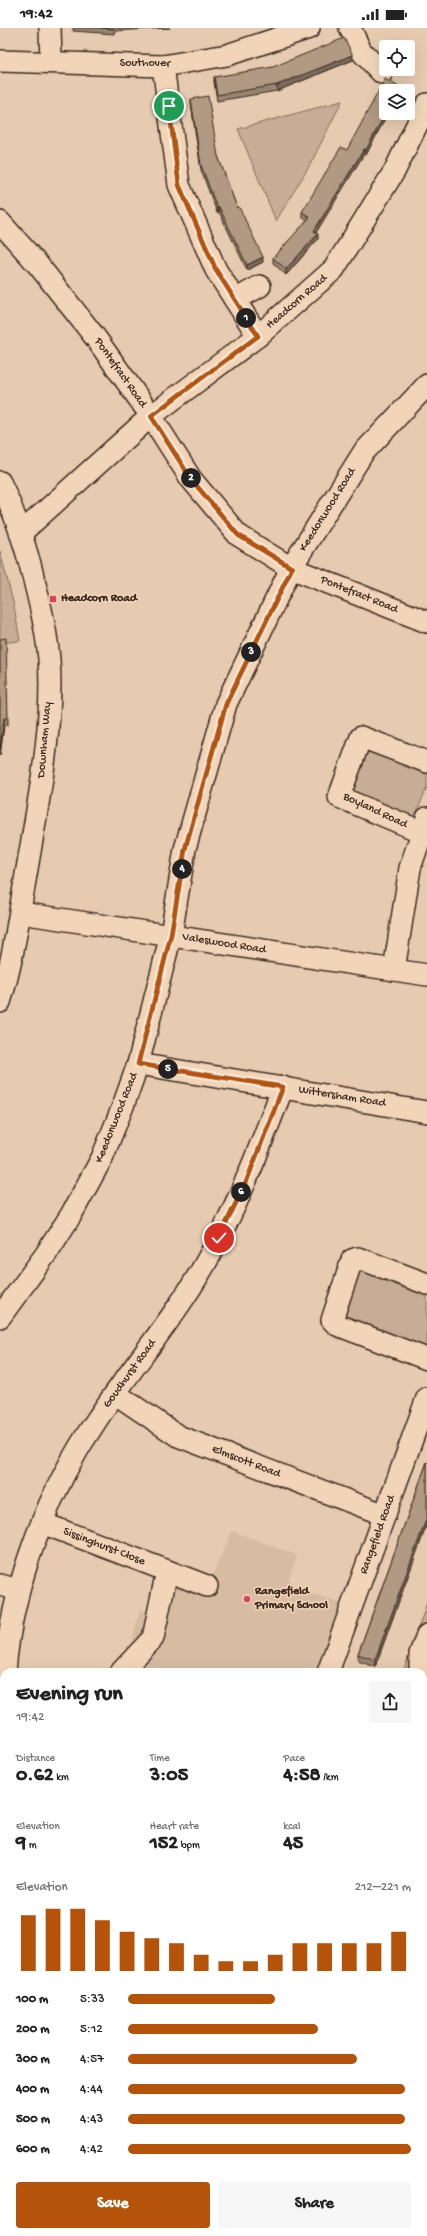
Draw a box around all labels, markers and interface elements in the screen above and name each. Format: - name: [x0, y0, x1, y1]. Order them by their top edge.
- text: 19:42: [20, 5, 53, 23]
- map controls: [379, 40, 415, 120]
- button: locate: [379, 40, 415, 76]
- street label: Southover: [120, 57, 172, 71]
- button: layers: [379, 84, 415, 120]
- pin: [152, 89, 186, 123]
- icon: arrive: [158, 95, 180, 117]
- street label: Headcorn Road: [264, 271, 331, 332]
- pin: 1: [236, 308, 256, 328]
- text: 1: [244, 312, 248, 324]
- street label: Pontefract Road: [90, 334, 150, 411]
- street label: Keedonwood Road: [297, 465, 360, 554]
- pin: 2: [181, 468, 201, 488]
- text: 2: [188, 472, 194, 484]
- street label: Pontefract Road: [317, 573, 401, 617]
- place label: Headcorn Road: [61, 592, 139, 606]
- marker: Headcorn Road: [48, 594, 58, 604]
- pin: 3: [241, 642, 261, 662]
- text: 3: [248, 646, 254, 658]
- street label: Downham Way: [35, 701, 55, 780]
- street label: Boyland Road: [340, 790, 410, 832]
- pin: 4: [172, 859, 192, 879]
- text: 4: [179, 863, 185, 875]
- street label: Valeswood Road: [180, 930, 268, 958]
- pin: 5: [158, 1059, 178, 1079]
- text: 5: [165, 1063, 171, 1075]
- street label: Keedonwood Road: [93, 1070, 142, 1165]
- street label: Wittersham Road: [297, 1083, 388, 1111]
- pin: 6: [231, 1182, 251, 1202]
- text: 6: [238, 1186, 244, 1198]
- pin: [202, 1221, 236, 1255]
- icon: check: [208, 1227, 230, 1249]
- street label: Goudhurst Road: [100, 1336, 160, 1411]
- street label: Elmscott Road: [210, 1443, 283, 1482]
- street label: Rangefield Road: [357, 1493, 399, 1576]
- street label: Sissinghurst Close: [61, 1525, 148, 1569]
- place label: Rangefield Primary School: [254, 1585, 328, 1613]
- marker: Rangefield Primary School: [242, 1594, 252, 1604]
- button: share: [369, 1681, 411, 1723]
- text: Evening run: [16, 1682, 123, 1708]
- text: 19:42: [16, 1710, 44, 1725]
- text: Distance: [16, 1753, 55, 1765]
- text: Time: [150, 1753, 170, 1765]
- text: Pace: [283, 1753, 305, 1765]
- text: 0.62: [16, 1765, 54, 1788]
- text: 3:05: [150, 1765, 188, 1788]
- text: 4:58: [283, 1765, 321, 1788]
- text: km: [54, 1772, 69, 1784]
- text: /km: [321, 1772, 339, 1784]
- text: Elevation: [16, 1821, 60, 1833]
- text: Heart rate: [150, 1821, 199, 1833]
- text: kcal: [283, 1821, 301, 1833]
- text: 9: [16, 1833, 26, 1856]
- text: 152: [150, 1833, 178, 1856]
- text: 45: [283, 1833, 303, 1856]
- text: m: [26, 1840, 36, 1852]
- text: bpm: [178, 1840, 200, 1852]
- text: Elevation: [16, 1880, 68, 1895]
- text: 212–221 m: [355, 1880, 411, 1895]
- text: 100 m: [16, 1992, 48, 2007]
- text: 5:33: [80, 1992, 104, 2007]
- text: 200 m: [16, 2022, 49, 2037]
- text: 5:12: [80, 2022, 103, 2037]
- text: 300 m: [16, 2052, 50, 2067]
- text: 4:57: [80, 2052, 104, 2067]
- text: 400 m: [16, 2082, 49, 2097]
- text: 4:44: [80, 2082, 103, 2097]
- text: 500 m: [16, 2112, 50, 2127]
- text: 4:43: [80, 2112, 103, 2127]
- text: 600 m: [16, 2142, 50, 2157]
- text: 4:42: [80, 2142, 103, 2157]
- button: Save: [16, 2182, 210, 2228]
- button: Share: [218, 2182, 411, 2228]

